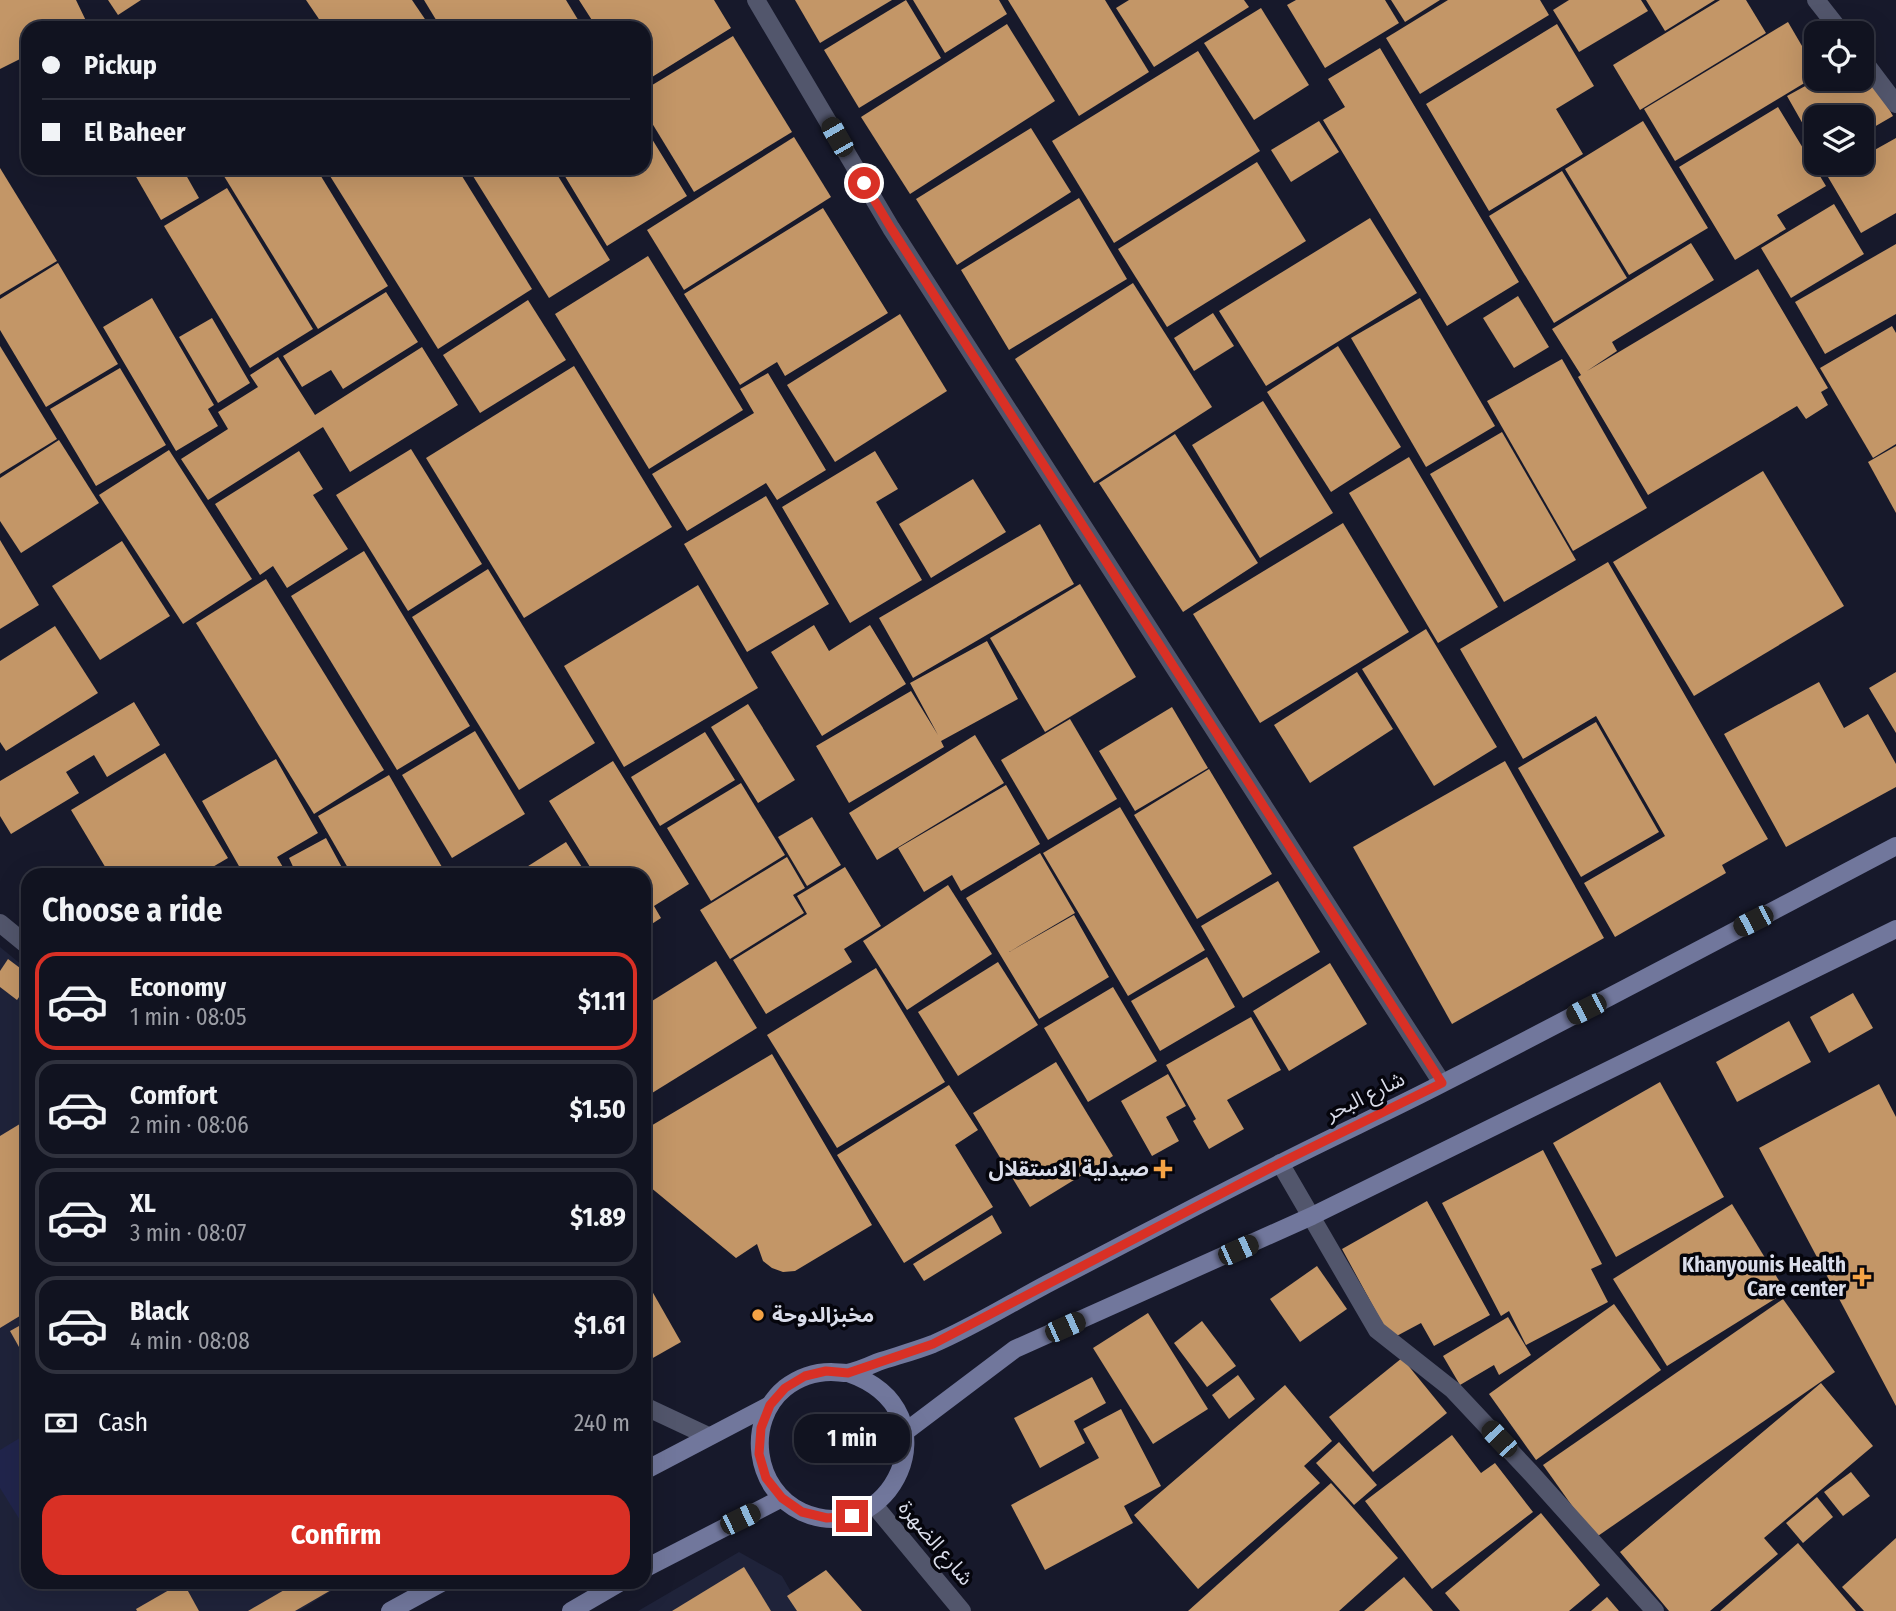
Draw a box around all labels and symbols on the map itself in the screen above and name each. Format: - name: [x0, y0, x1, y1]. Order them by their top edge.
- car: [818, 114, 857, 160]
- route start: [848, 167, 880, 199]
- car: [1730, 902, 1777, 940]
- car: [1563, 990, 1610, 1028]
- street label: شارع البحر: [1320, 1066, 1410, 1129]
- place label: صيدلية الاستقلال: [989, 1156, 1149, 1182]
- marker: صيدلية الاستقلال: [1155, 1161, 1171, 1177]
- car: [1215, 1232, 1262, 1268]
- place label: Khanyounis Health Care center: [1682, 1252, 1846, 1302]
- marker: Khanyounis Health Care center: [1852, 1267, 1872, 1287]
- place label: مخبزالدوحة: [772, 1302, 874, 1328]
- marker: مخبزالدوحة: [750, 1307, 766, 1323]
- car: [1042, 1309, 1089, 1345]
- callout: 1 min: [794, 1414, 910, 1464]
- car: [1477, 1416, 1522, 1462]
- street label: شارع الضهرة: [891, 1495, 979, 1592]
- car: [717, 1500, 764, 1538]
- route end: [836, 1500, 868, 1532]

